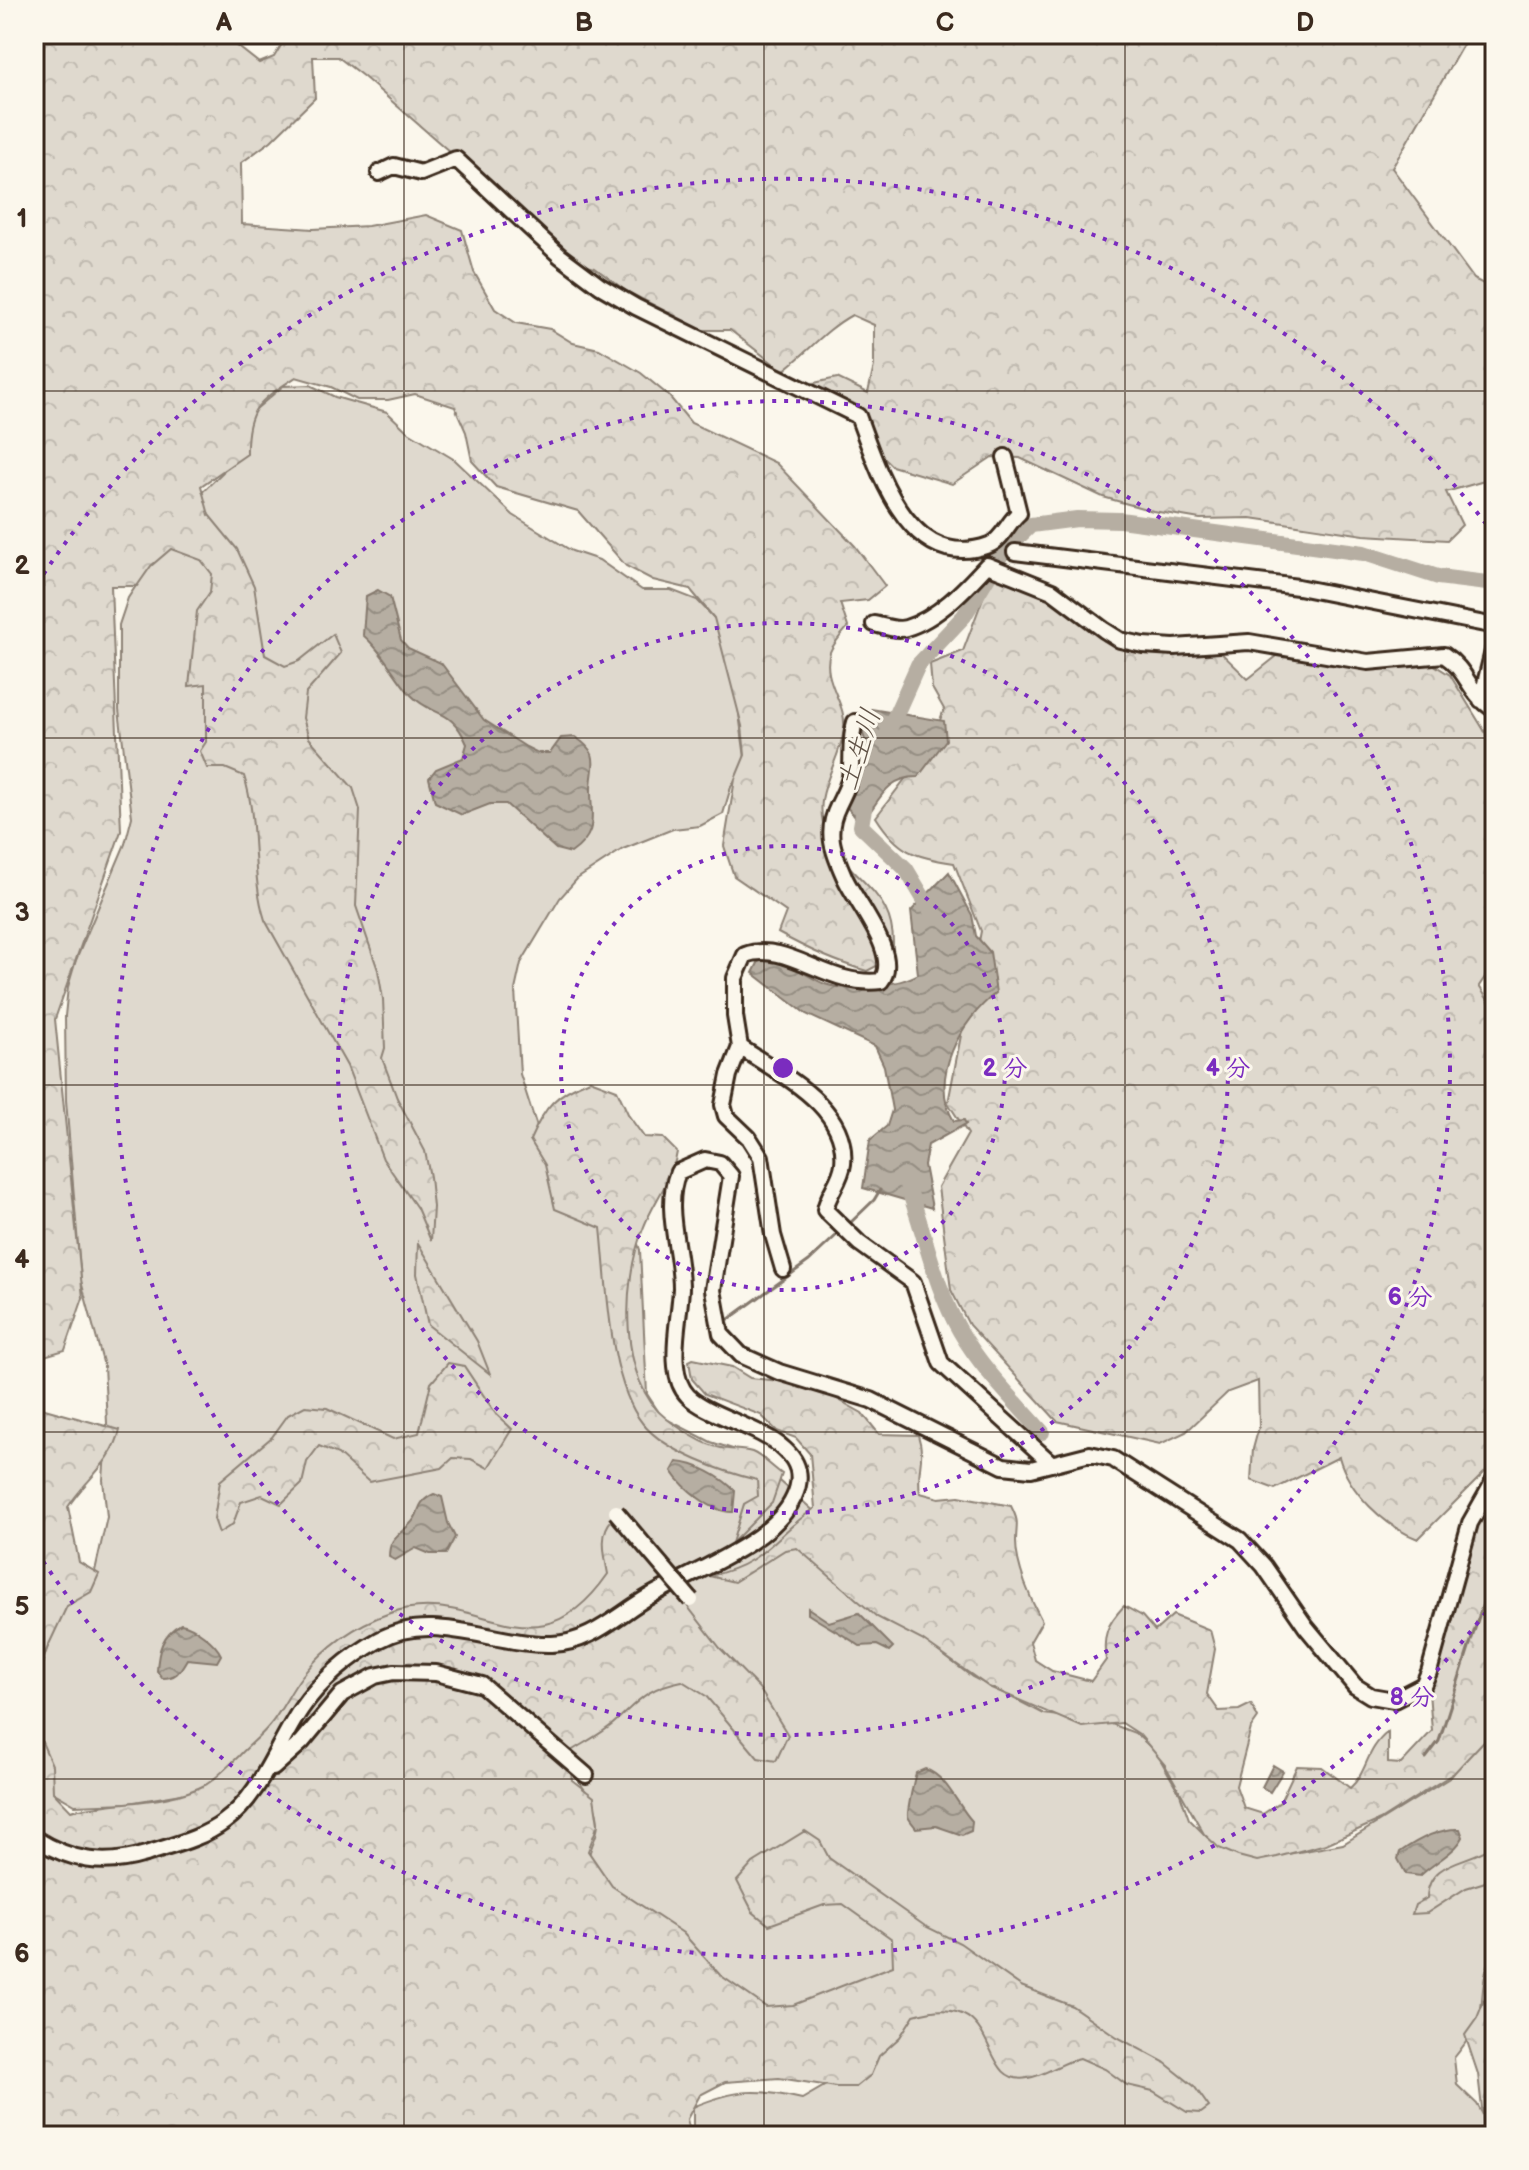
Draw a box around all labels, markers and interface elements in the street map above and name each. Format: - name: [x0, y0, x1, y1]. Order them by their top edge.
- text: A: [215, 8, 232, 39]
- text: B: [575, 8, 593, 39]
- text: C: [936, 8, 954, 39]
- text: D: [1296, 8, 1314, 39]
- text: 1: [17, 204, 27, 235]
- text: 2: [14, 551, 30, 582]
- water label: 土生川: [831, 704, 888, 795]
- text: 3: [14, 898, 30, 929]
- centre of rings: [769, 1054, 797, 1082]
- text: 2 分: [983, 1054, 1027, 1083]
- text: 4 分: [1206, 1054, 1250, 1083]
- text: 4: [14, 1245, 30, 1276]
- text: 6 分: [1387, 1283, 1433, 1312]
- text: 5: [14, 1592, 30, 1623]
- text: 8 分: [1390, 1683, 1434, 1712]
- text: 6: [14, 1939, 30, 1970]

